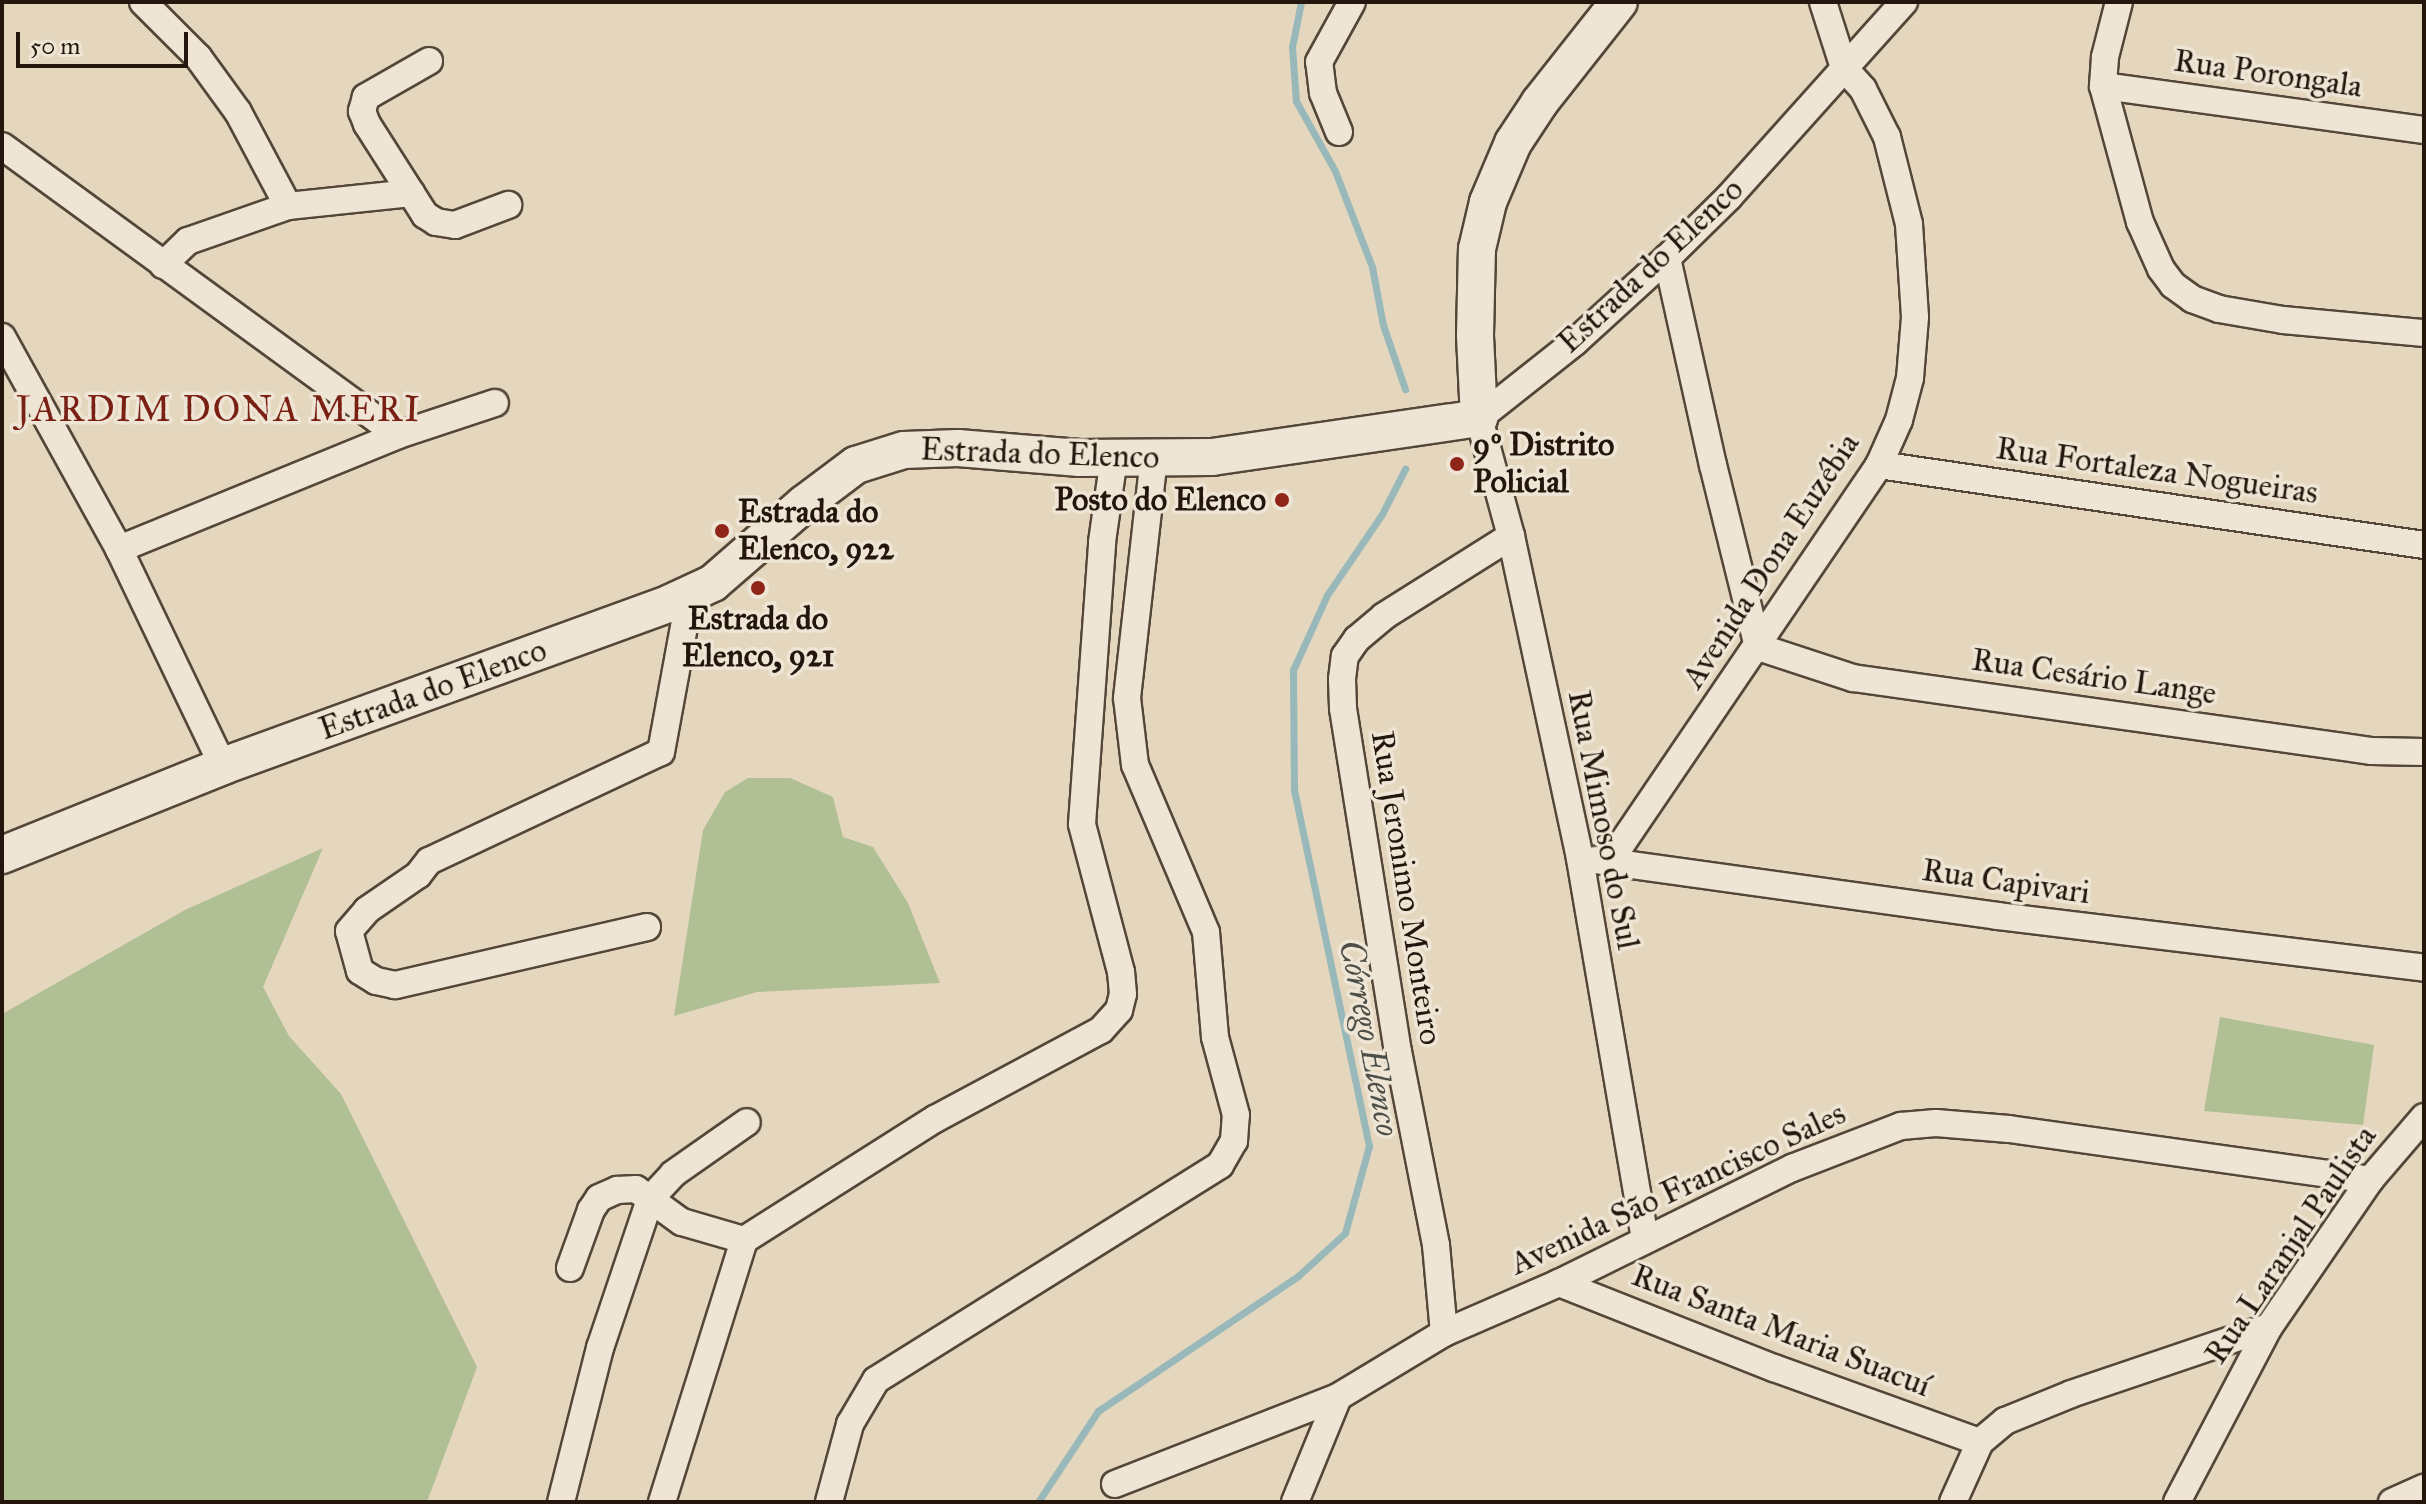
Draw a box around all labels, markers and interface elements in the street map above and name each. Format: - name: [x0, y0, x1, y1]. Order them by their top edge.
- scale bar: [20, 16, 192, 66]
- text: 50 m: [30, 31, 80, 61]
- street label: Rua Porongala: [2171, 42, 2365, 106]
- street label: Estrada do Elenco: [1550, 170, 1752, 362]
- district label: JARDIM DONA MERI: [16, 388, 422, 432]
- street label: Avenida Dona Euzébia: [1674, 426, 1868, 696]
- place label: 9º Distrito Policial: [1473, 427, 1614, 502]
- street label: Rua Fortaleza Nogueiras: [1994, 429, 2320, 513]
- street label: Estrada do Elenco: [920, 431, 1160, 477]
- marker: 9º Distrito Policial: [1448, 455, 1466, 473]
- place label: Posto do Elenco: [1054, 481, 1266, 519]
- marker: Posto do Elenco: [1273, 491, 1291, 509]
- place label: Estrada do Elenco, 922: [738, 494, 894, 569]
- marker: Estrada do Elenco, 922: [713, 522, 731, 540]
- marker: Estrada do Elenco, 921: [749, 579, 767, 597]
- place label: Estrada do Elenco, 921: [682, 601, 834, 676]
- street label: Estrada do Elenco: [314, 631, 552, 749]
- street label: Rua Cesário Lange: [1969, 641, 2219, 713]
- street label: Rua Mimoso do Sul: [1559, 687, 1647, 953]
- street label: Rua Jeronimo Monteiro: [1362, 728, 1450, 1048]
- street label: Rua Capivari: [1920, 851, 2092, 913]
- water label: Córrego Elenco: [1331, 936, 1409, 1140]
- street label: Avenida São Francisco Sales: [1504, 1094, 1852, 1284]
- street label: Rua Laranjal Paulista: [2197, 1119, 2385, 1371]
- street label: Rua Santa Maria Suacuí: [1626, 1256, 1936, 1406]

